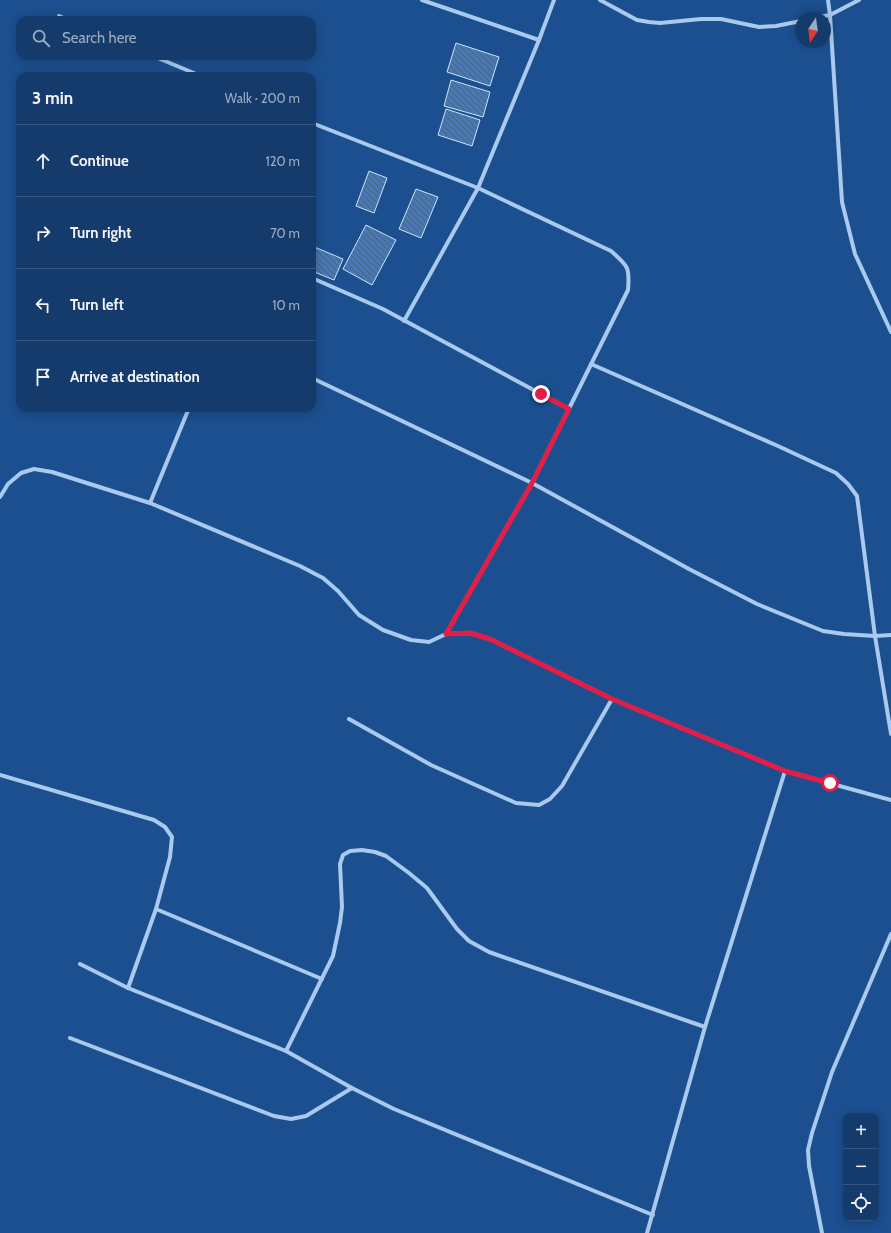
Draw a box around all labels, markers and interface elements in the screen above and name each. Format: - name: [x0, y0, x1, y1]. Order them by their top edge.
- north arrow: [795, 12, 831, 48]
- search box: [16, 16, 316, 60]
- icon: search: [30, 27, 52, 49]
- text: Search here: [62, 29, 137, 47]
- text: 3 min: [32, 88, 73, 108]
- text: Walk · 200 m: [225, 90, 300, 106]
- icon: ahead: [32, 150, 54, 172]
- text: Continue: [70, 152, 129, 170]
- text: 120 m: [266, 153, 300, 169]
- icon: right: [32, 222, 54, 244]
- text: Turn right: [70, 224, 131, 242]
- text: 70 m: [270, 225, 300, 241]
- icon: left: [32, 294, 54, 316]
- text: Turn left: [70, 296, 124, 314]
- text: 10 m: [272, 297, 300, 313]
- icon: arrive: [32, 366, 54, 388]
- text: Arrive at destination: [70, 368, 200, 386]
- route end: [532, 385, 550, 403]
- route start: [821, 774, 839, 792]
- map controls: [843, 1113, 879, 1221]
- button: +: [843, 1113, 879, 1149]
- button: −: [843, 1149, 879, 1185]
- button: locate: [843, 1185, 879, 1221]

